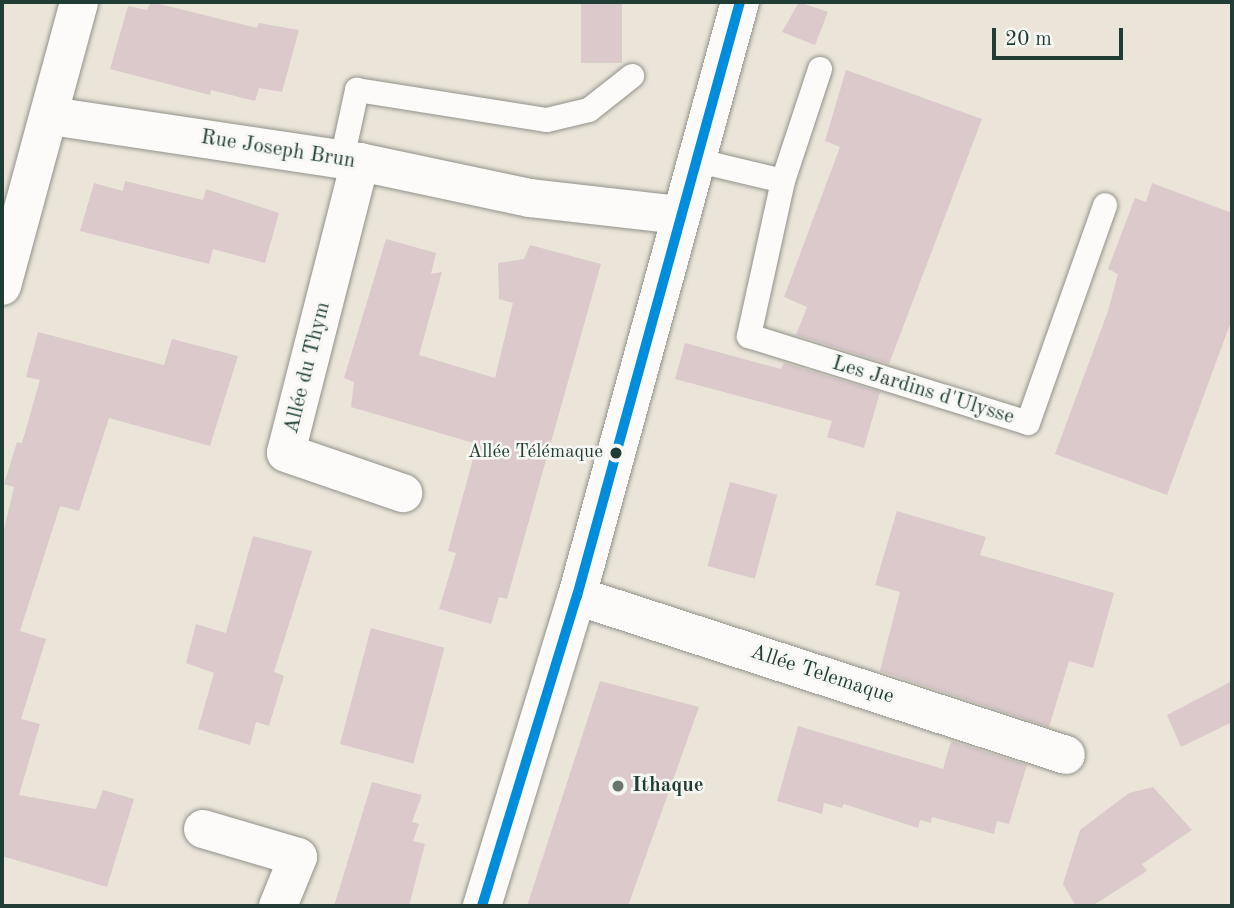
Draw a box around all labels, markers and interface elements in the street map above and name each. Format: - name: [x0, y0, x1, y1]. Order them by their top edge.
- scale bar: [996, 14, 1127, 58]
- text: 20 m: [1005, 29, 1052, 50]
- street label: Rue Joseph Brun: [199, 125, 357, 175]
- street label: Allée du Thym: [279, 300, 337, 436]
- street label: Les Jardins d'Ulysse: [829, 351, 1017, 431]
- place label: Allée Télémaque: [468, 442, 603, 464]
- marker: Allée Télémaque: [609, 446, 623, 460]
- street label: Allée Telemaque: [747, 640, 897, 710]
- place label: Ithaque: [632, 773, 704, 799]
- marker: Ithaque: [610, 778, 626, 794]

